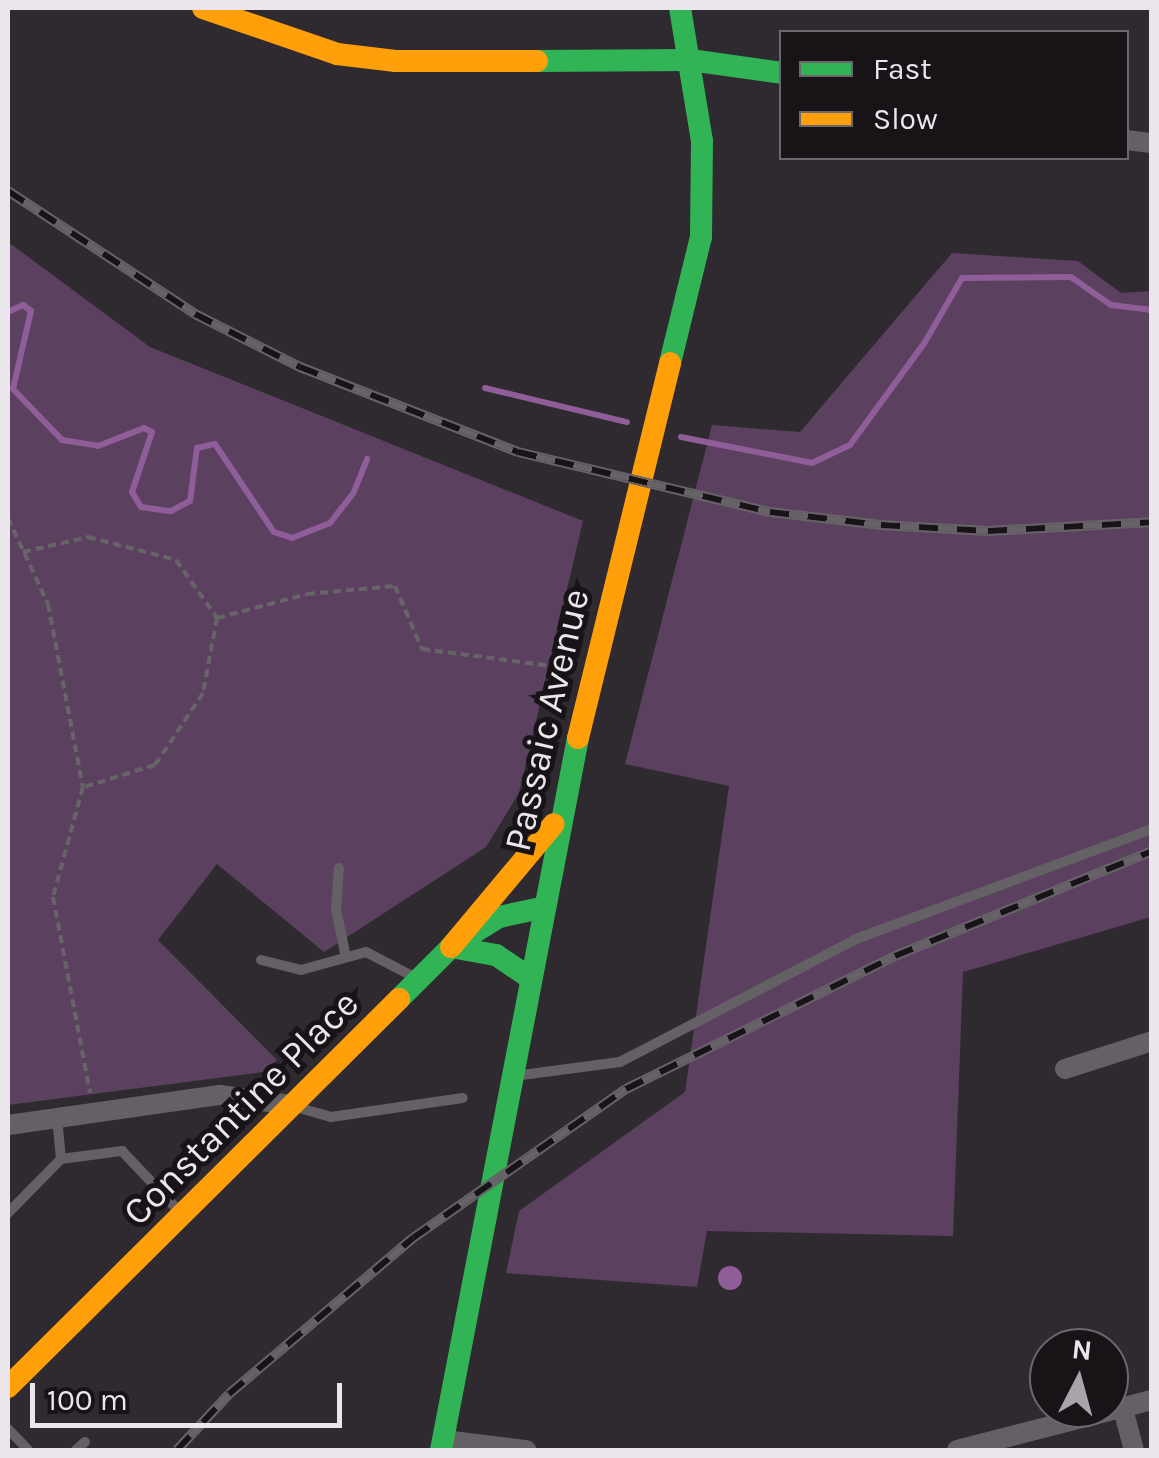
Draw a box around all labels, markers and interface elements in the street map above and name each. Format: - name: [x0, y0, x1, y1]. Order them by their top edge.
- legend: [779, 30, 1129, 160]
- text: Fast: [873, 51, 932, 87]
- text: Slow: [873, 101, 938, 137]
- street label: Passaic Avenue: [495, 584, 599, 856]
- street label: Constantine Place: [114, 981, 368, 1235]
- north arrow: [1029, 1328, 1129, 1428]
- text: N: [1070, 1332, 1094, 1367]
- scale bar: [35, 1363, 348, 1425]
- text: 100 m: [47, 1382, 128, 1418]

